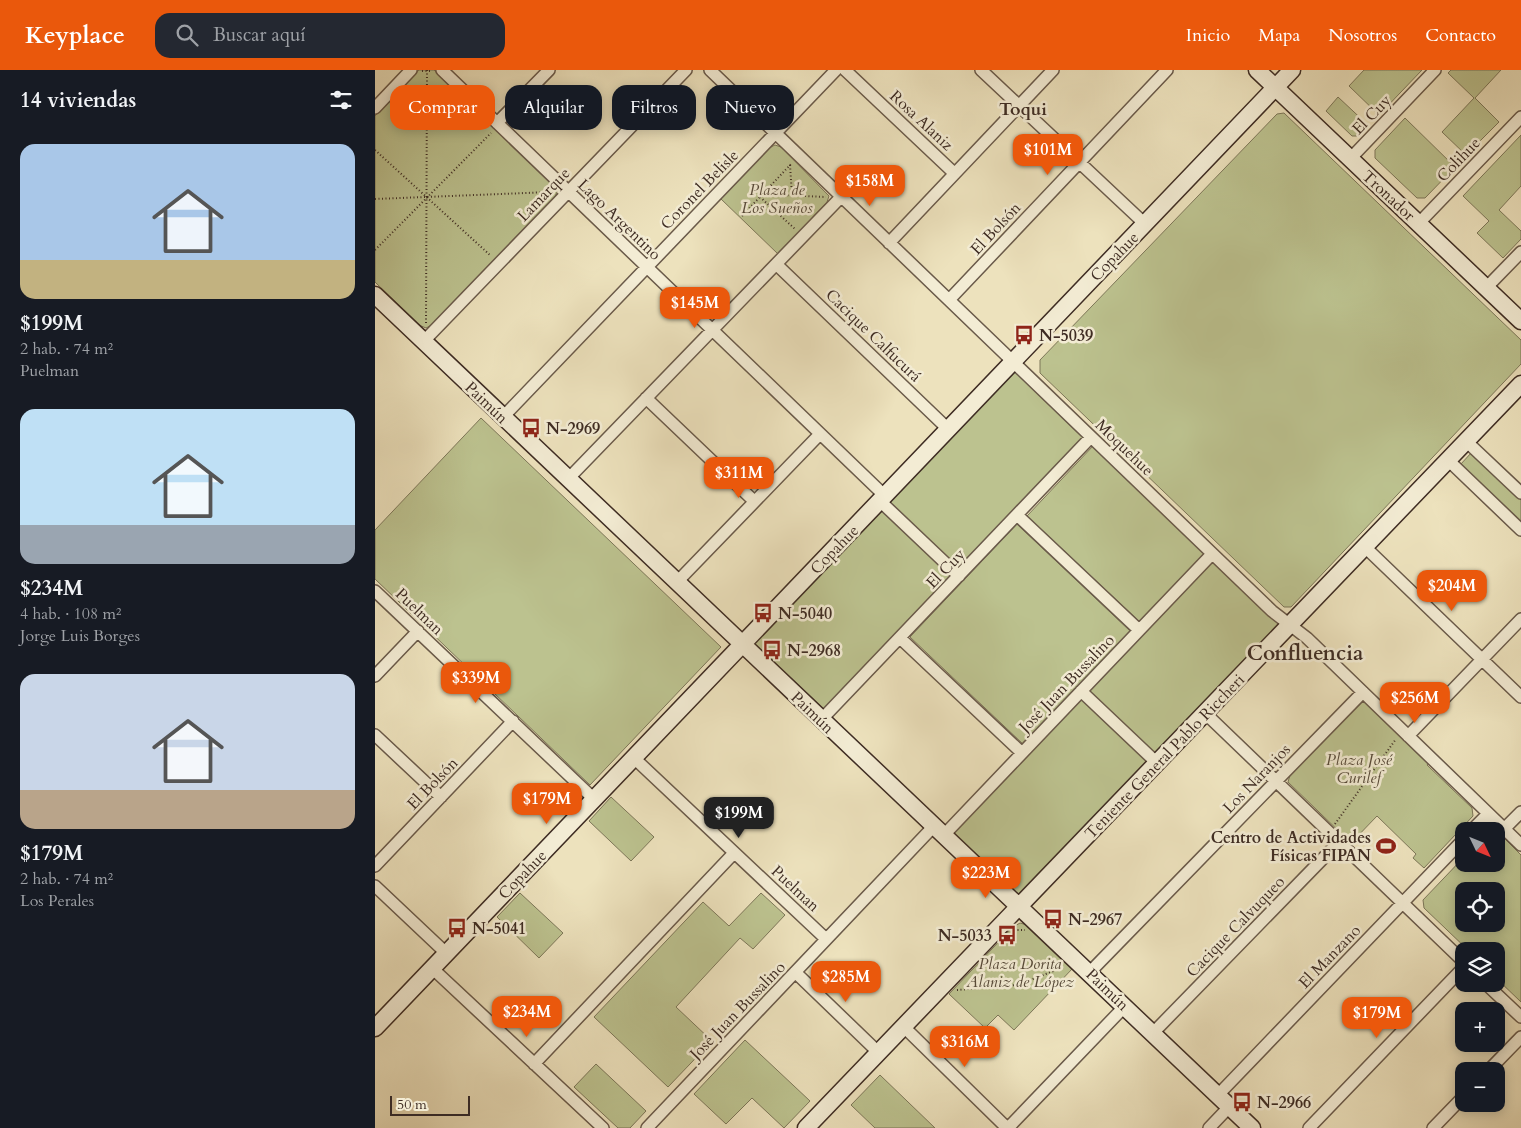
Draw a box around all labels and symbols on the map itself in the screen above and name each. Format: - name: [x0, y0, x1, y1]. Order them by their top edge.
- street label: Rosa Alaniz: [885, 86, 958, 156]
- street label: El Cuy: [1347, 90, 1397, 139]
- district label: Toqui: [999, 97, 1047, 122]
- street label: Colihue: [1432, 133, 1485, 187]
- pin: $101M: [1013, 134, 1083, 176]
- street label: Coronel Belisle: [656, 145, 744, 235]
- street label: Lamarque: [512, 163, 575, 227]
- pin: $158M: [835, 164, 905, 207]
- street label: Tronador: [1357, 165, 1420, 226]
- street label: Lago Argentino: [573, 174, 666, 266]
- park label: Plaza de Los Sueños: [741, 179, 813, 219]
- street label: El Bolsón: [966, 197, 1026, 260]
- street label: Copahue: [1086, 227, 1144, 286]
- street label: Cacique Calfucurá: [821, 284, 926, 387]
- pin: $145M: [660, 286, 730, 329]
- bus stop icon: N-5039: [1013, 324, 1035, 346]
- place label: N-5039: [1039, 325, 1093, 347]
- street label: Paimún: [460, 377, 513, 429]
- street label: Moquehue: [1090, 414, 1158, 481]
- bus stop icon: N-2969: [520, 417, 542, 439]
- place label: N-2969: [546, 418, 600, 440]
- pin: $311M: [704, 456, 774, 499]
- street label: Copahue: [806, 520, 864, 579]
- street label: El Cuy: [921, 544, 971, 593]
- pin: $204M: [1417, 570, 1487, 612]
- street label: Puelman: [390, 583, 448, 640]
- bus stop icon: N-5040: [752, 602, 774, 624]
- place label: N-5040: [778, 603, 832, 625]
- street label: José Juan Bussalino: [1013, 629, 1120, 739]
- bus stop icon: N-2968: [761, 639, 783, 661]
- district label: Confluencia: [1247, 639, 1364, 668]
- place label: N-2968: [787, 640, 841, 662]
- pin: $339M: [441, 662, 511, 704]
- street label: Teniente General Pablo Riccheri: [1080, 669, 1250, 844]
- pin: $256M: [1380, 682, 1450, 724]
- street label: Paimún: [786, 687, 839, 739]
- street label: Los Naranjos: [1218, 739, 1296, 818]
- park label: Plaza José Curilef: [1326, 749, 1393, 789]
- street label: El Bolsón: [402, 753, 463, 815]
- pin: $179M: [512, 782, 582, 825]
- pin: $199M: [704, 796, 774, 839]
- north arrow: [1455, 822, 1505, 872]
- place label: Centro de Actividades Físicas FIPAN: [1211, 827, 1371, 867]
- sports icon: Centro de Actividades Físicas FIPAN: [1375, 835, 1397, 857]
- street label: Copahue: [494, 845, 552, 904]
- pin: $223M: [951, 856, 1021, 899]
- street label: Puelman: [766, 861, 824, 917]
- street label: Cacique Calvuqueo: [1182, 871, 1290, 982]
- bus stop icon: N-2967: [1042, 908, 1064, 930]
- place label: N-2967: [1068, 909, 1122, 931]
- bus stop icon: N-5041: [446, 917, 468, 939]
- place label: N-5041: [472, 918, 526, 940]
- street label: El Manzano: [1294, 920, 1366, 994]
- bus stop icon: N-5033: [996, 924, 1018, 946]
- place label: N-5033: [938, 925, 992, 947]
- park label: Plaza Dorita Alaniz de López: [965, 953, 1074, 993]
- street label: José Juan Bussalino: [684, 956, 791, 1066]
- pin: $285M: [811, 960, 881, 1003]
- street label: Paimún: [1081, 964, 1134, 1016]
- pin: $234M: [492, 996, 562, 1038]
- pin: $179M: [1342, 996, 1412, 1039]
- pin: $316M: [930, 1026, 1000, 1068]
- bus stop icon: N-2966: [1231, 1091, 1253, 1113]
- place label: N-2966: [1257, 1092, 1311, 1114]
- scale bar: [390, 1093, 470, 1116]

